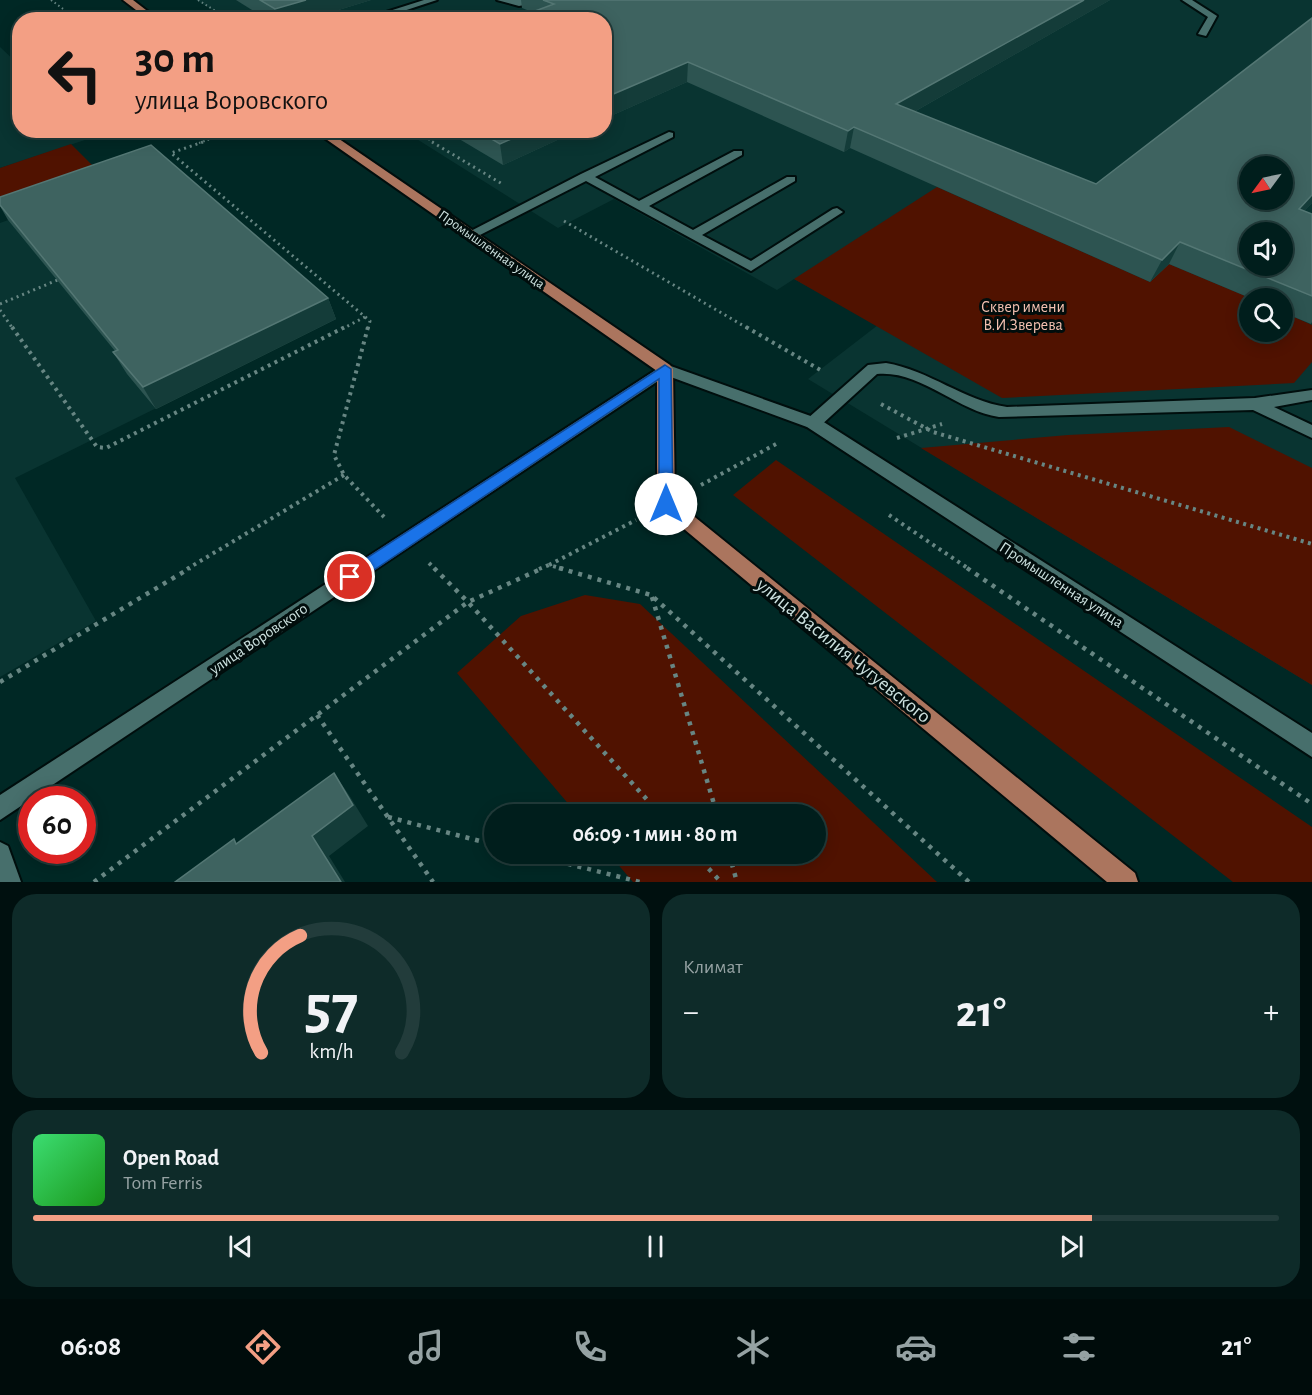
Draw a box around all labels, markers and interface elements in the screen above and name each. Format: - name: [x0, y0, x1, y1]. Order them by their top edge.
- icon: left: [36, 36, 114, 114]
- text: 30 m: [135, 38, 215, 80]
- text: улица Воровского: [135, 87, 328, 114]
- north arrow: [1239, 156, 1293, 210]
- map controls: [1239, 156, 1293, 342]
- street label: Промышленная улица: [436, 208, 548, 292]
- button: sound: [1239, 222, 1293, 276]
- button: search: [1239, 288, 1293, 342]
- park label: Сквер имени В.И.Зверева: [981, 299, 1065, 333]
- position arrow: [634, 472, 698, 536]
- street label: Промышленная улица: [996, 539, 1126, 632]
- pin: [324, 551, 375, 602]
- icon: arrive: [333, 560, 366, 593]
- street label: улица Василия Чугуевского: [752, 574, 934, 727]
- street label: улица Воровского: [206, 600, 311, 679]
- speed limit sign: 60: [18, 786, 96, 864]
- text: 06:09 · 1 мин · 80 m: [572, 823, 738, 845]
- text: Климат: [683, 957, 743, 977]
- text: 57: [304, 977, 358, 1039]
- text: 21°: [956, 990, 1006, 1035]
- text: −: [683, 996, 699, 1029]
- text: +: [1263, 996, 1279, 1029]
- text: km/h: [309, 1041, 353, 1062]
- text: Open Road: [123, 1147, 219, 1169]
- text: Tom Ferris: [123, 1173, 203, 1193]
- icon: previous: [224, 1230, 257, 1263]
- icon: pause: [639, 1230, 672, 1263]
- icon: next: [1055, 1230, 1088, 1263]
- icon: directions: [242, 1326, 284, 1368]
- icon: music: [405, 1326, 447, 1368]
- icon: phone: [569, 1326, 611, 1368]
- icon: climate: [732, 1326, 774, 1368]
- icon: car: [895, 1326, 937, 1368]
- icon: filters: [1058, 1326, 1100, 1368]
- text: 06:08: [61, 1333, 121, 1360]
- text: 21°: [1221, 1333, 1251, 1360]

